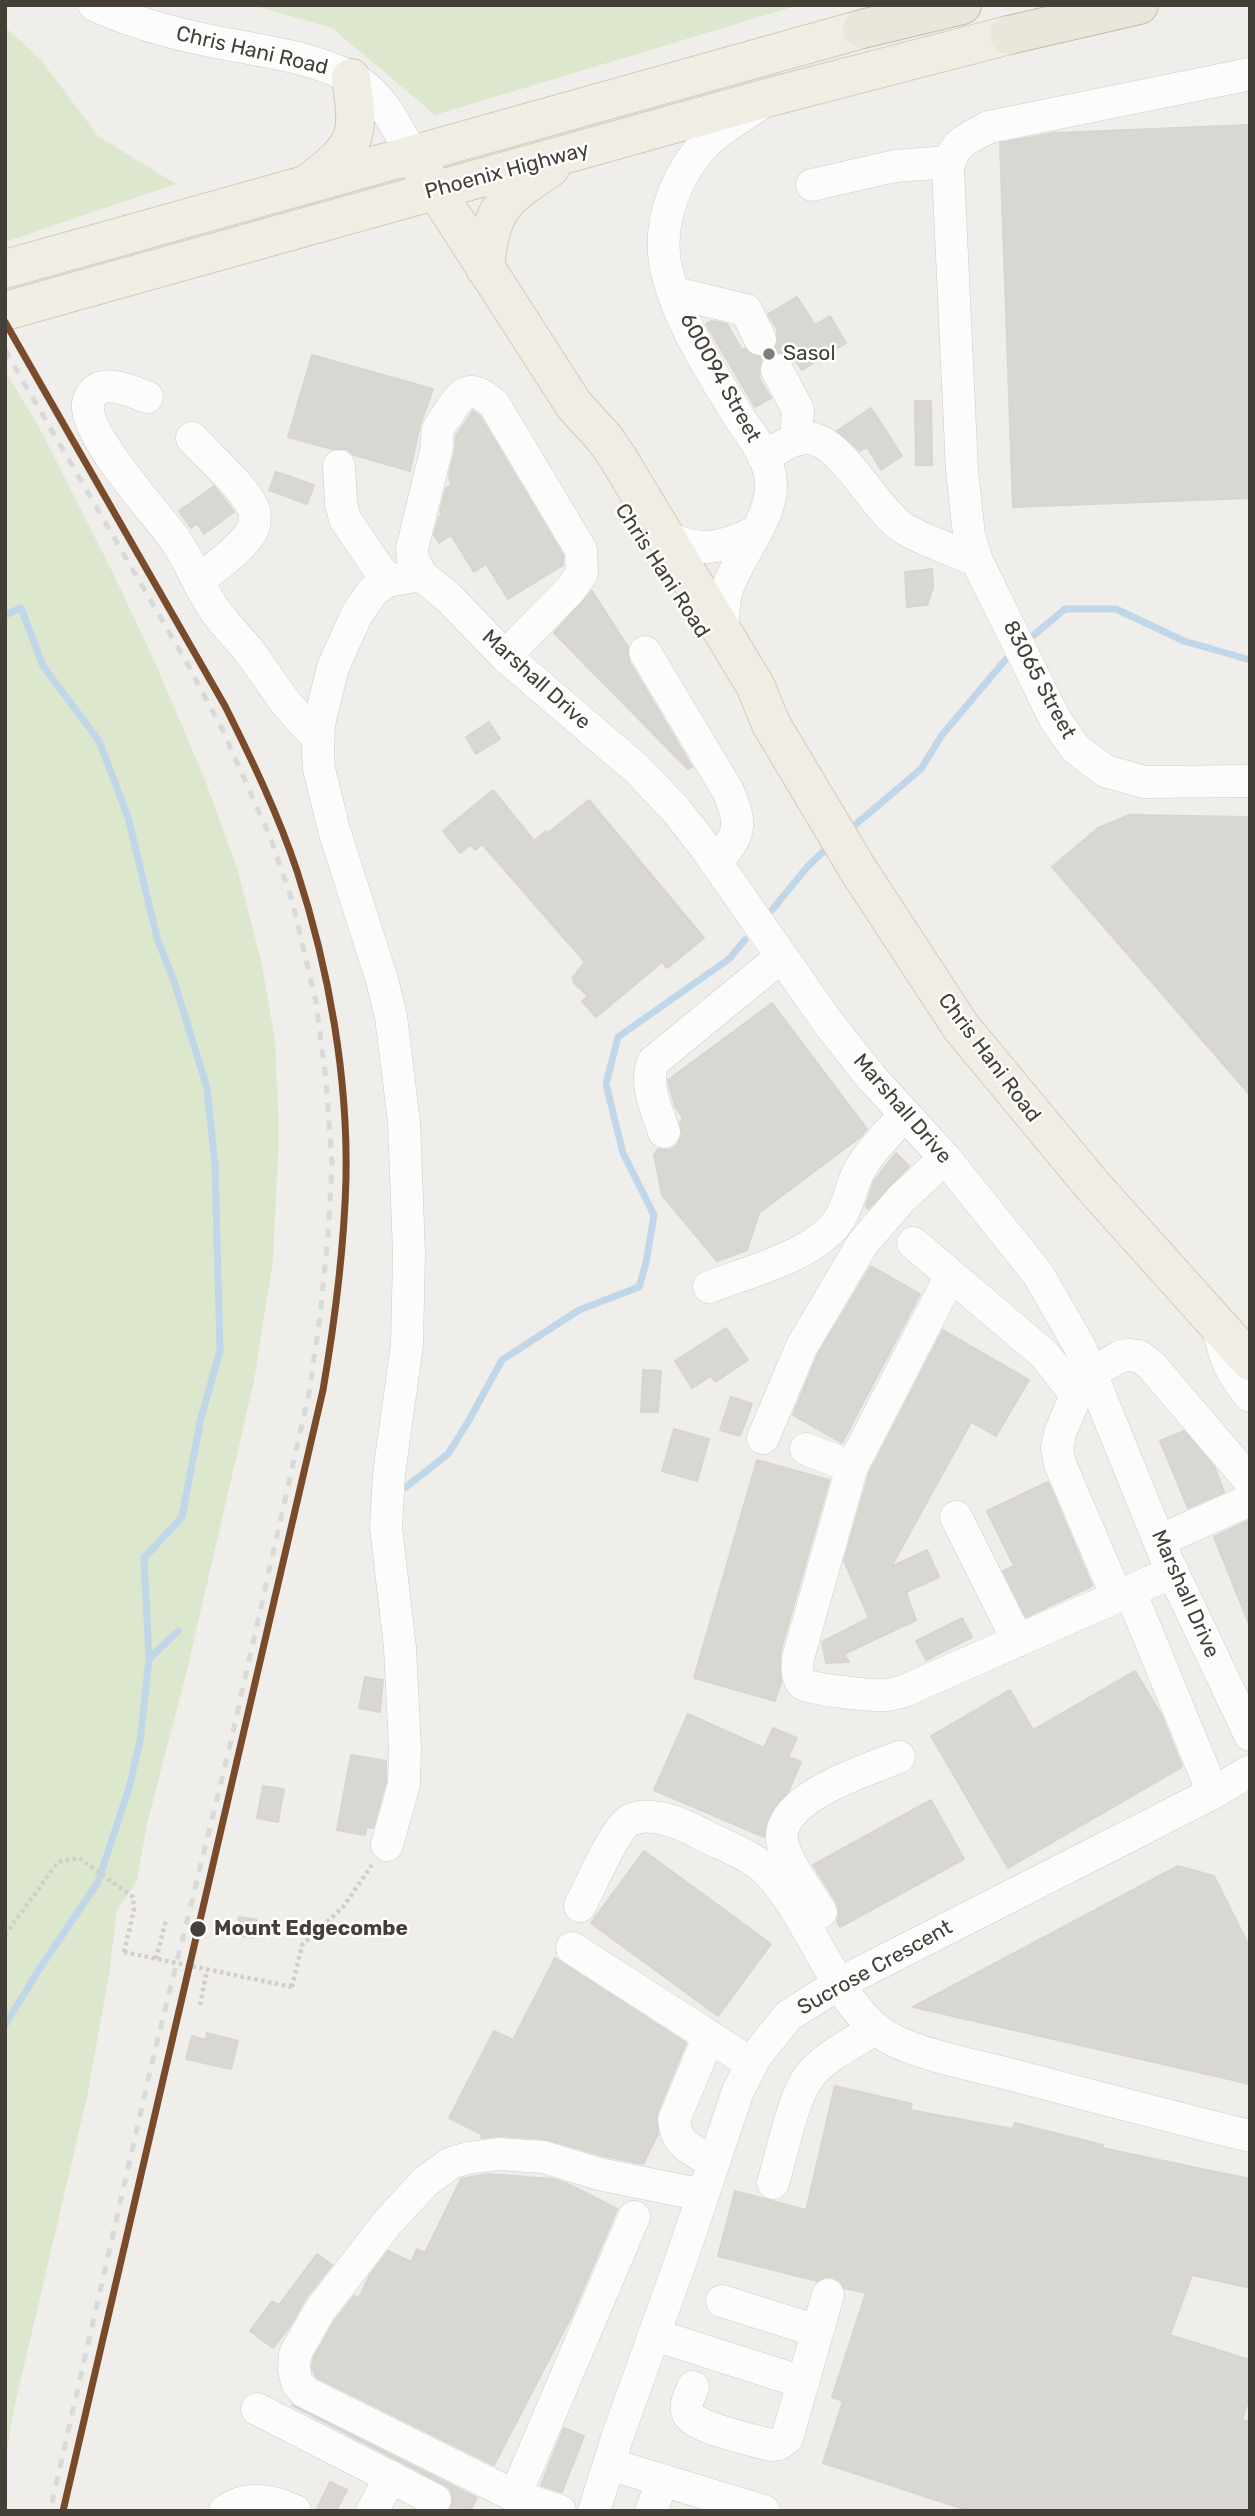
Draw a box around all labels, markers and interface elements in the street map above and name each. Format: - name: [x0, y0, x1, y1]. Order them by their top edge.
- street label: Chris Hani Road: [174, 21, 330, 81]
- street label: Phoenix Highway: [422, 137, 592, 205]
- street label: 600094 Street: [674, 309, 766, 447]
- place label: Sasol: [783, 341, 836, 367]
- marker: Sasol: [761, 346, 777, 362]
- street label: Chris Hani Road: [609, 499, 715, 643]
- street label: 83065 Street: [997, 617, 1081, 743]
- street label: Marshall Drive: [477, 625, 595, 735]
- street label: Chris Hani Road: [932, 989, 1046, 1127]
- street label: Marshall Drive: [847, 1049, 957, 1169]
- street label: Marshall Drive: [1146, 1526, 1224, 1662]
- street label: Sucrose Crescent: [793, 1915, 957, 2021]
- place label: Mount Edgecombe: [214, 1916, 408, 1942]
- marker: Mount Edgecombe: [188, 1919, 208, 1939]

